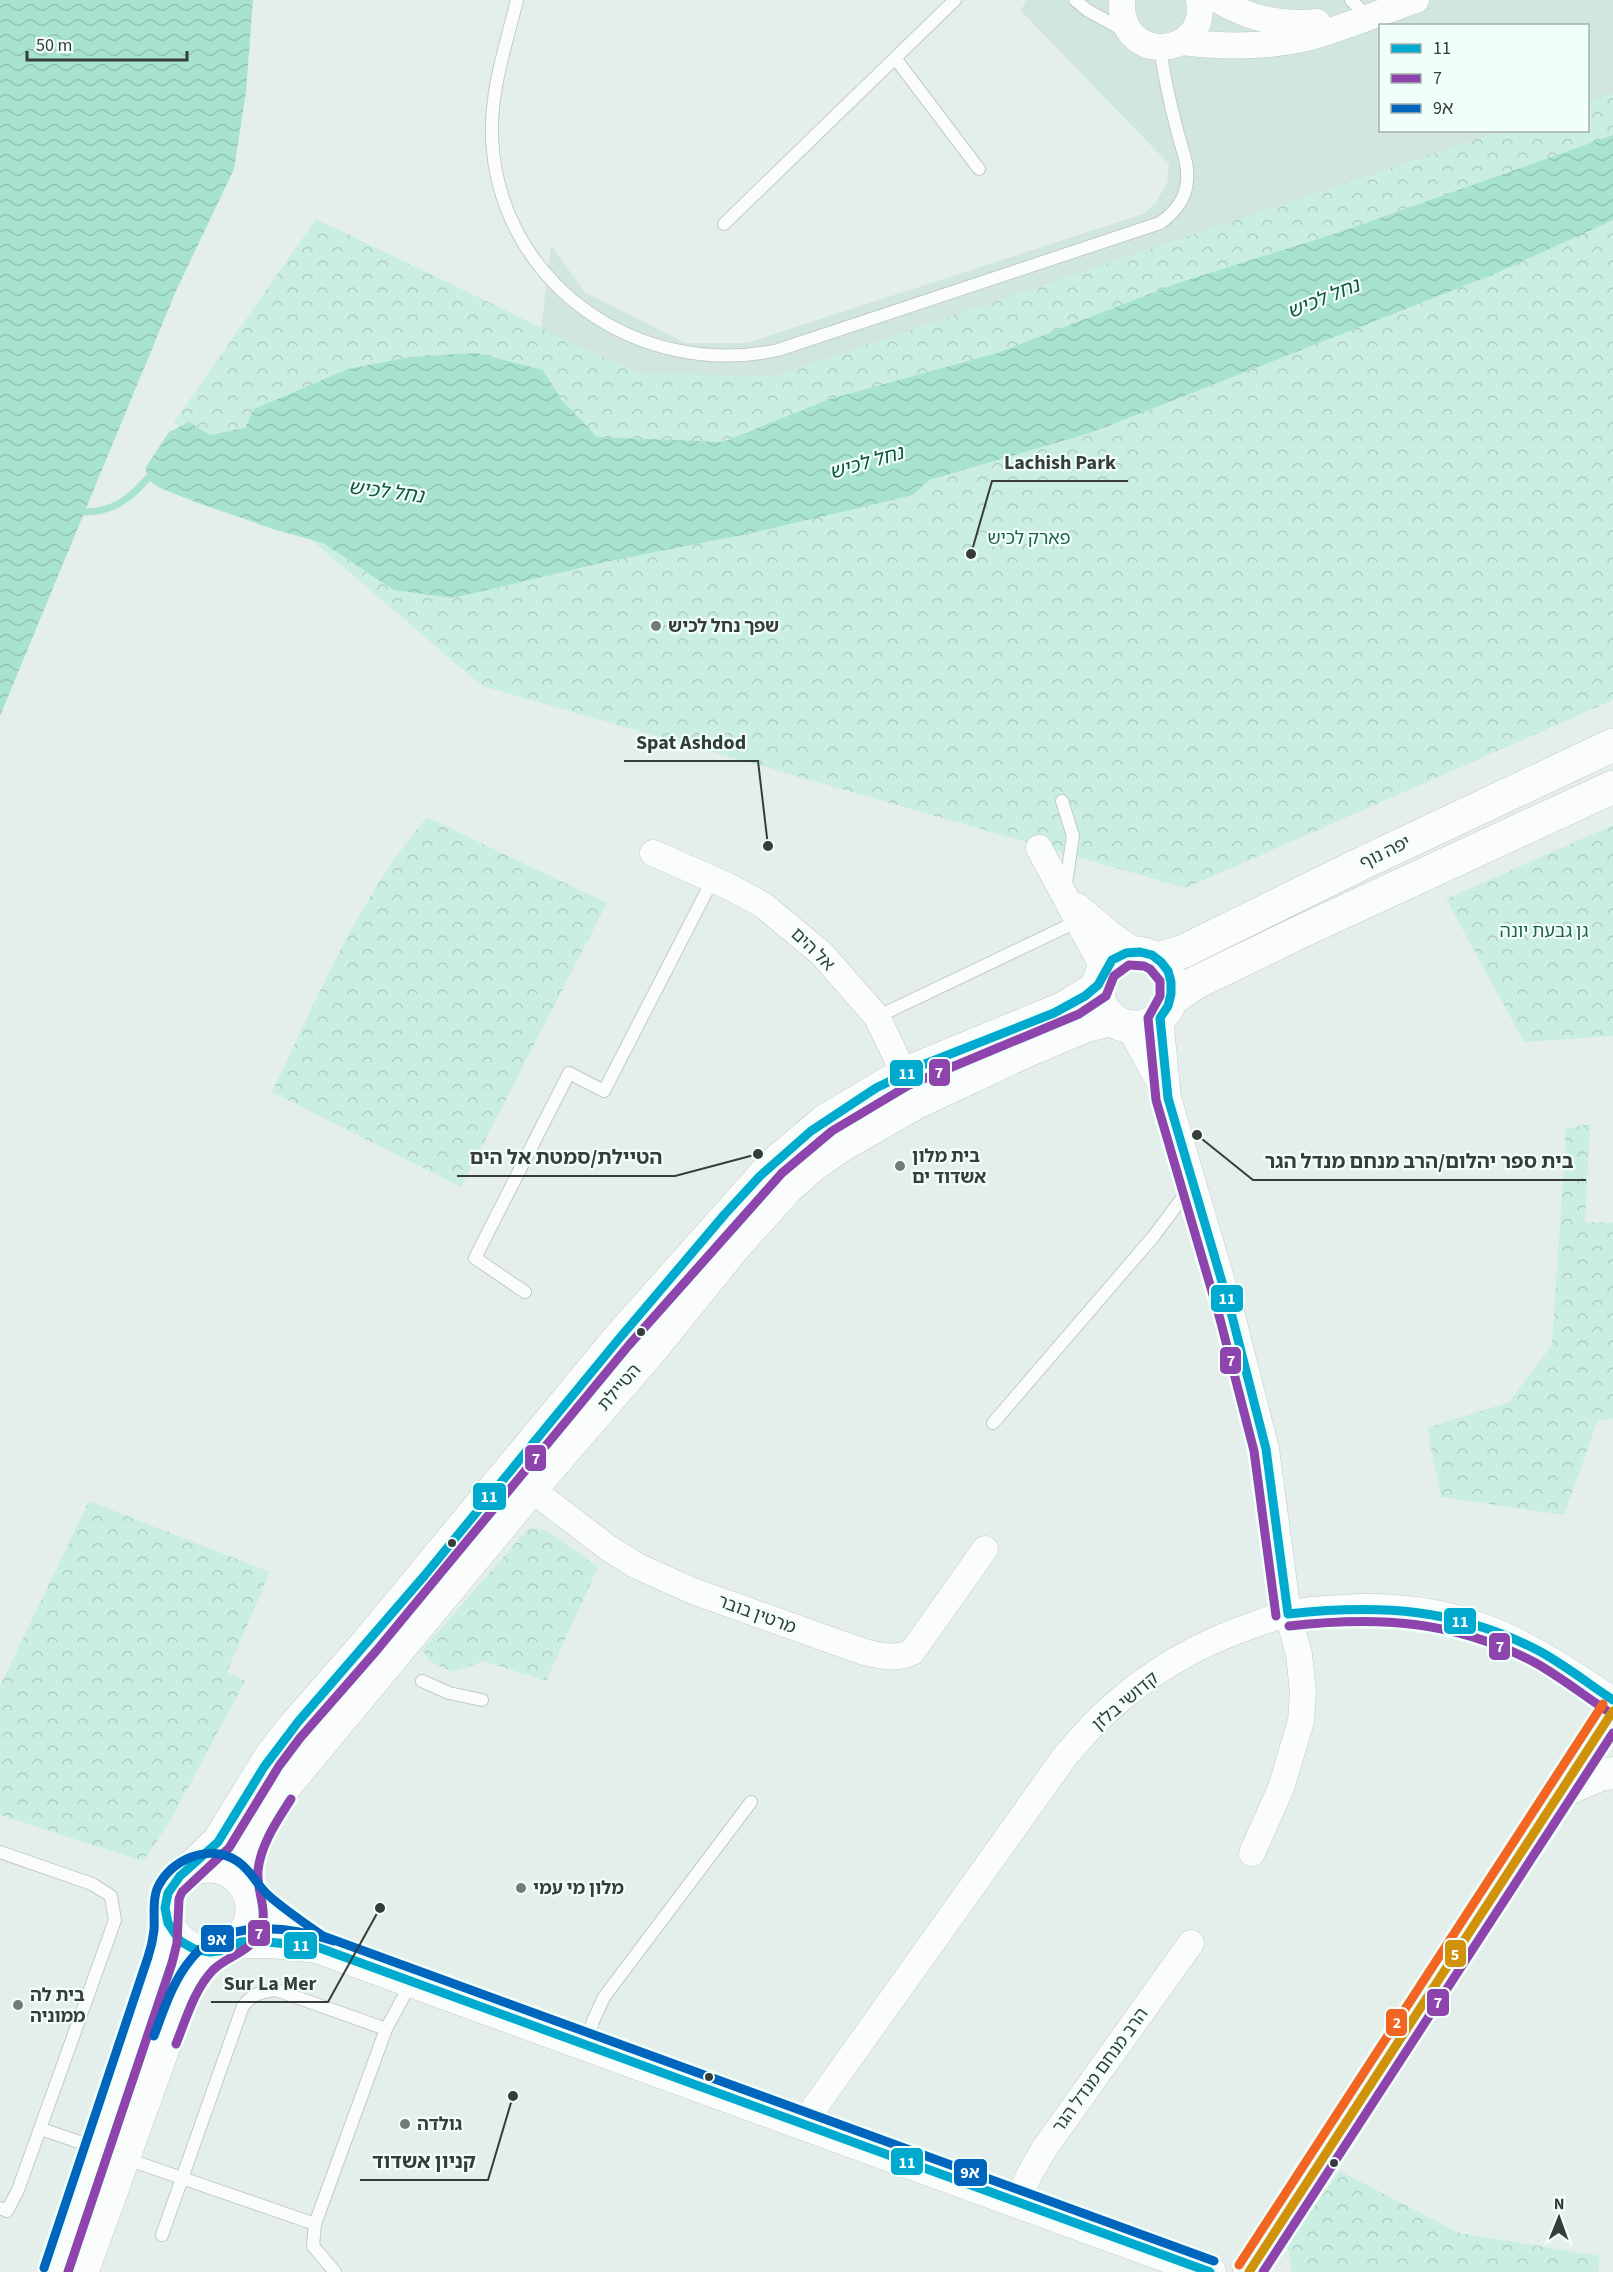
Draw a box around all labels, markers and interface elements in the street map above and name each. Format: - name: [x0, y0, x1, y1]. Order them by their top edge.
- scale bar: [27, 24, 188, 62]
- legend: [1379, 24, 1589, 132]
- text: 50 m: [36, 33, 72, 58]
- text: 11: [1433, 36, 1451, 61]
- text: 7: [1433, 66, 1442, 91]
- text: 9א: [1433, 96, 1453, 121]
- water label: נחל לכיש: [1283, 271, 1365, 326]
- water label: נחל לכיש: [826, 439, 908, 487]
- callout: Lachish Park: [992, 443, 1128, 481]
- text: Lachish Park: [1004, 449, 1116, 477]
- water label: נחל לכיש: [346, 473, 427, 511]
- park label: פארק לכיש: [987, 526, 1071, 551]
- place label: שפך נחל לכיש: [668, 614, 779, 639]
- marker: שפך נחל לכיש: [649, 619, 663, 633]
- callout: Spat Ashdod: [624, 723, 758, 761]
- text: Spat Ashdod: [636, 729, 746, 757]
- street label: יפה נוף: [1355, 829, 1415, 876]
- park label: גן גבעת יונה: [1500, 919, 1589, 944]
- street label: אל הים: [785, 922, 840, 977]
- line badge: 7: [928, 1058, 951, 1087]
- line badge: 11: [889, 1059, 924, 1087]
- text: 7: [935, 1062, 943, 1084]
- text: 11: [899, 1063, 915, 1085]
- callout: הטיילת/סמטת אל הים: [457, 1138, 675, 1176]
- callout: בית ספר יהלום/הרב מנחם מנדל הגר: [1253, 1142, 1586, 1180]
- text: הטיילת/סמטת אל הים: [469, 1144, 663, 1172]
- place label: בית מלון אשדוד ים: [912, 1144, 986, 1190]
- text: בית ספר יהלום/הרב מנחם מנדל הגר: [1264, 1148, 1574, 1176]
- marker: בית מלון אשדוד ים: [893, 1159, 907, 1173]
- line badge: 11: [1210, 1284, 1244, 1313]
- text: 11: [1219, 1288, 1235, 1310]
- unlabelled marker: [635, 1326, 647, 1338]
- line badge: 7: [1219, 1346, 1242, 1375]
- text: 7: [1227, 1350, 1235, 1372]
- street label: הטיילת: [592, 1358, 647, 1416]
- line badge: 7: [524, 1444, 547, 1472]
- text: 7: [532, 1448, 540, 1470]
- line badge: 11: [472, 1482, 507, 1511]
- text: 11: [481, 1486, 497, 1508]
- unlabelled marker: [446, 1537, 458, 1549]
- street label: מרטין בובר: [714, 1589, 800, 1640]
- line badge: 11: [1443, 1607, 1477, 1635]
- text: 11: [1452, 1611, 1468, 1633]
- line badge: 7: [1488, 1632, 1511, 1661]
- text: 7: [1496, 1636, 1504, 1658]
- street label: קדושי בלזן: [1087, 1666, 1164, 1737]
- place label: מלון מי עמי: [533, 1876, 624, 1901]
- marker: מלון מי עמי: [514, 1881, 528, 1895]
- line badge: 7: [247, 1919, 271, 1947]
- text: 7: [255, 1923, 263, 1945]
- line badge: 9א: [200, 1924, 235, 1953]
- text: 9א: [207, 1929, 227, 1951]
- line badge: 11: [283, 1931, 318, 1960]
- text: 11: [293, 1935, 309, 1957]
- line badge: 5: [1444, 1939, 1467, 1968]
- text: 5: [1451, 1944, 1459, 1966]
- callout: Sur La Mer: [211, 1964, 328, 2002]
- text: Sur La Mer: [224, 1970, 316, 1998]
- place label: בית לה ממוניה: [30, 1983, 86, 2029]
- line badge: 7: [1426, 1988, 1450, 2017]
- text: 7: [1434, 1992, 1442, 2014]
- marker: בית לה ממוניה: [11, 1998, 25, 2012]
- street label: הרב מנחם מנדל הגר: [1046, 2003, 1154, 2138]
- line badge: 2: [1385, 2008, 1408, 2037]
- text: 2: [1393, 2012, 1401, 2034]
- unlabelled marker: [703, 2071, 715, 2083]
- place label: גולדה: [417, 2112, 462, 2137]
- marker: גולדה: [398, 2117, 412, 2131]
- callout: קניון אשדוד: [360, 2142, 488, 2180]
- line badge: 11: [890, 2147, 924, 2176]
- text: קניון אשדוד: [372, 2148, 476, 2176]
- text: 11: [899, 2152, 915, 2174]
- unlabelled marker: [1328, 2157, 1340, 2169]
- line badge: 9א: [953, 2158, 988, 2187]
- text: 9א: [960, 2162, 980, 2184]
- north arrow: [1529, 2188, 1589, 2248]
- text: N: [1554, 2193, 1565, 2215]

